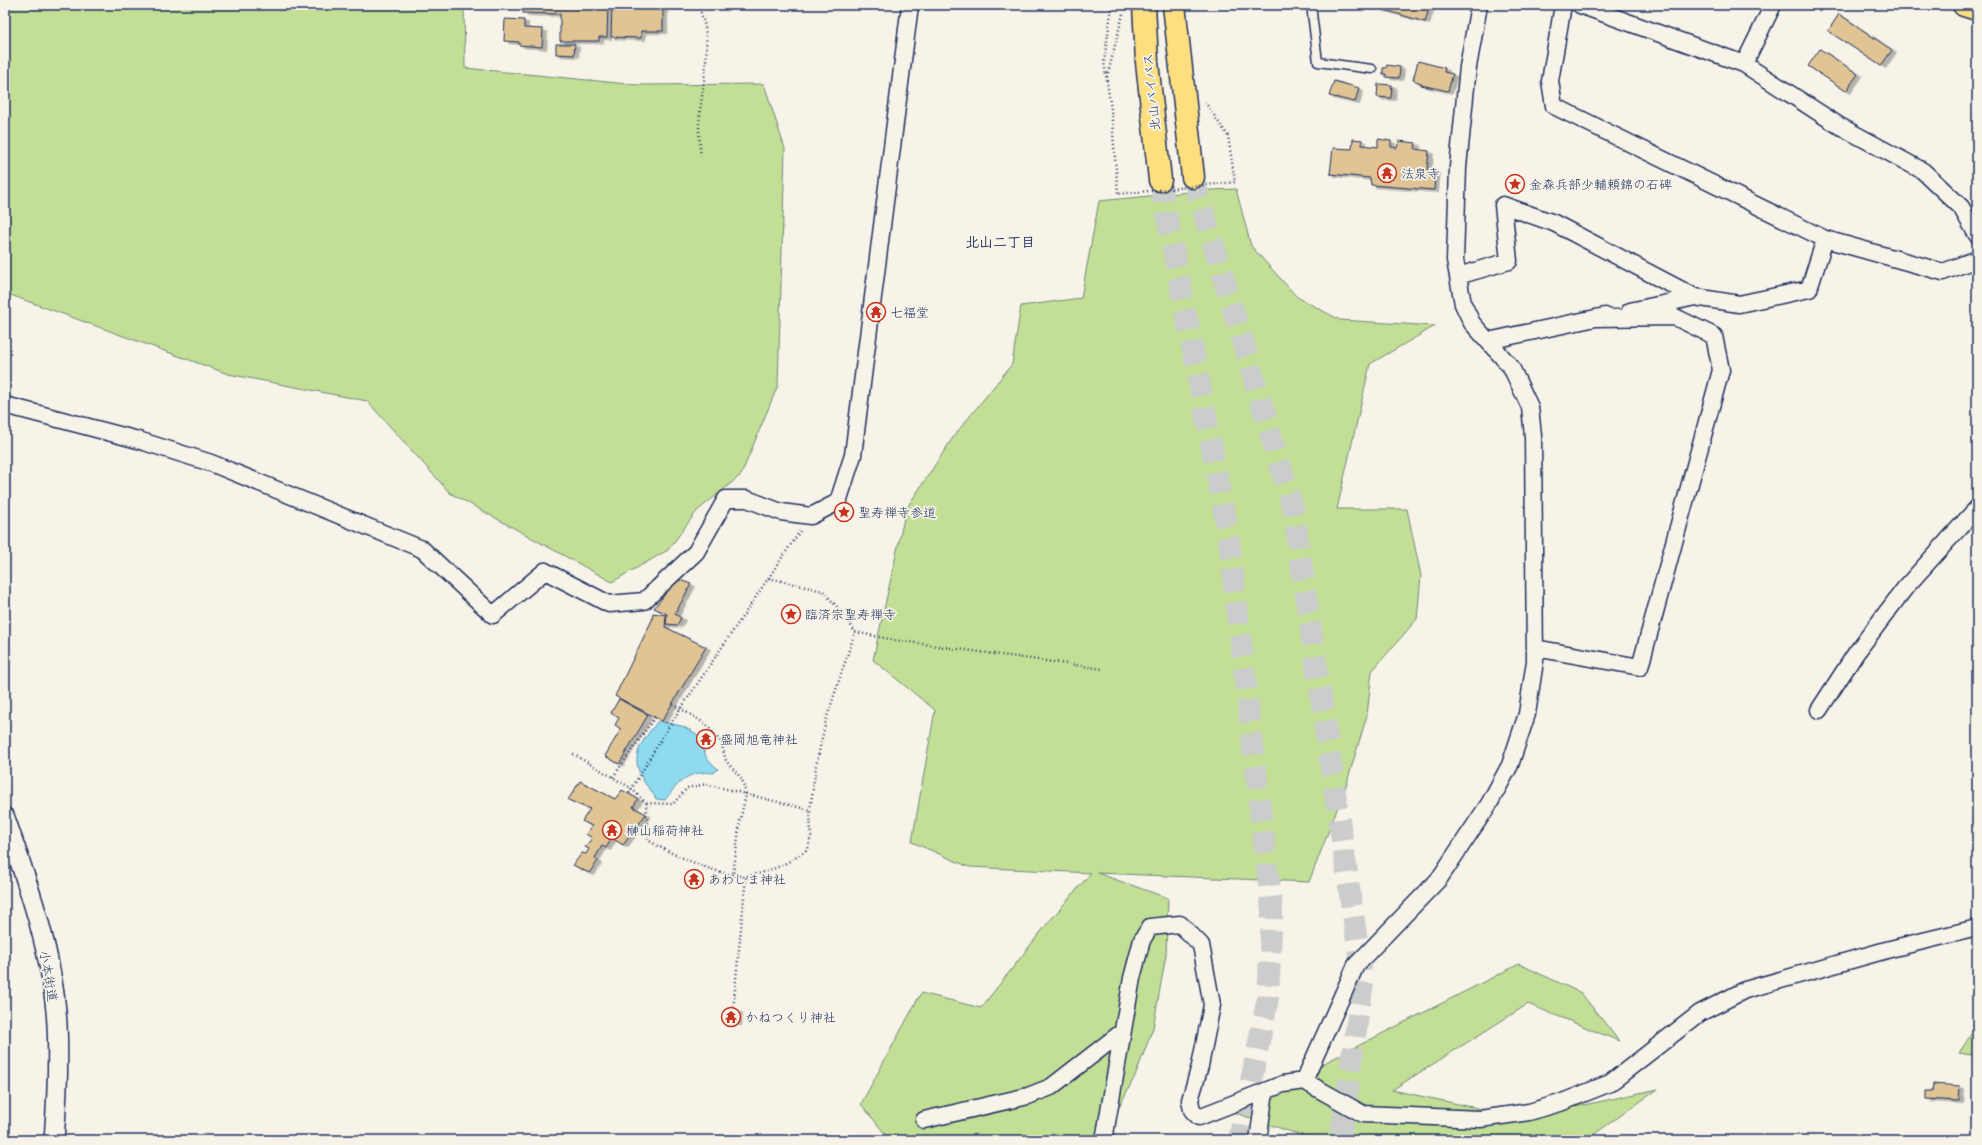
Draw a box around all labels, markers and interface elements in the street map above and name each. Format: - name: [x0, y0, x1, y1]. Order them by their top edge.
- street label: 北山バイパス: [1140, 53, 1163, 131]
- temple icon: 法泉寺: [1376, 162, 1398, 184]
- place label: 法泉寺: [1401, 166, 1440, 181]
- place icon: 金森兵部少輔頼錦の石碑: [1504, 173, 1526, 195]
- place label: 金森兵部少輔頼錦の石碑: [1529, 177, 1672, 192]
- district label: 北山二丁目: [965, 234, 1035, 251]
- temple icon: 七福堂: [865, 301, 887, 323]
- place label: 七福堂: [890, 305, 929, 320]
- place icon: 聖寿禅寺参道: [833, 501, 855, 523]
- place label: 聖寿禅寺参道: [858, 505, 936, 520]
- place icon: 臨済宗聖寿禅寺: [780, 603, 802, 625]
- place label: 臨済宗聖寿禅寺: [805, 607, 896, 622]
- temple icon: 盛岡旭竜神社: [695, 728, 717, 750]
- place label: 盛岡旭竜神社: [720, 732, 798, 747]
- temple icon: 榊山稲荷神社: [601, 819, 623, 841]
- place label: 榊山稲荷神社: [626, 823, 704, 838]
- temple icon: あわしま神社: [683, 868, 705, 890]
- place label: あわしま神社: [708, 872, 786, 887]
- street label: 小本街道: [37, 949, 60, 1003]
- temple icon: かねつくり神社: [720, 1006, 742, 1028]
- place label: かねつくり神社: [745, 1010, 836, 1025]

